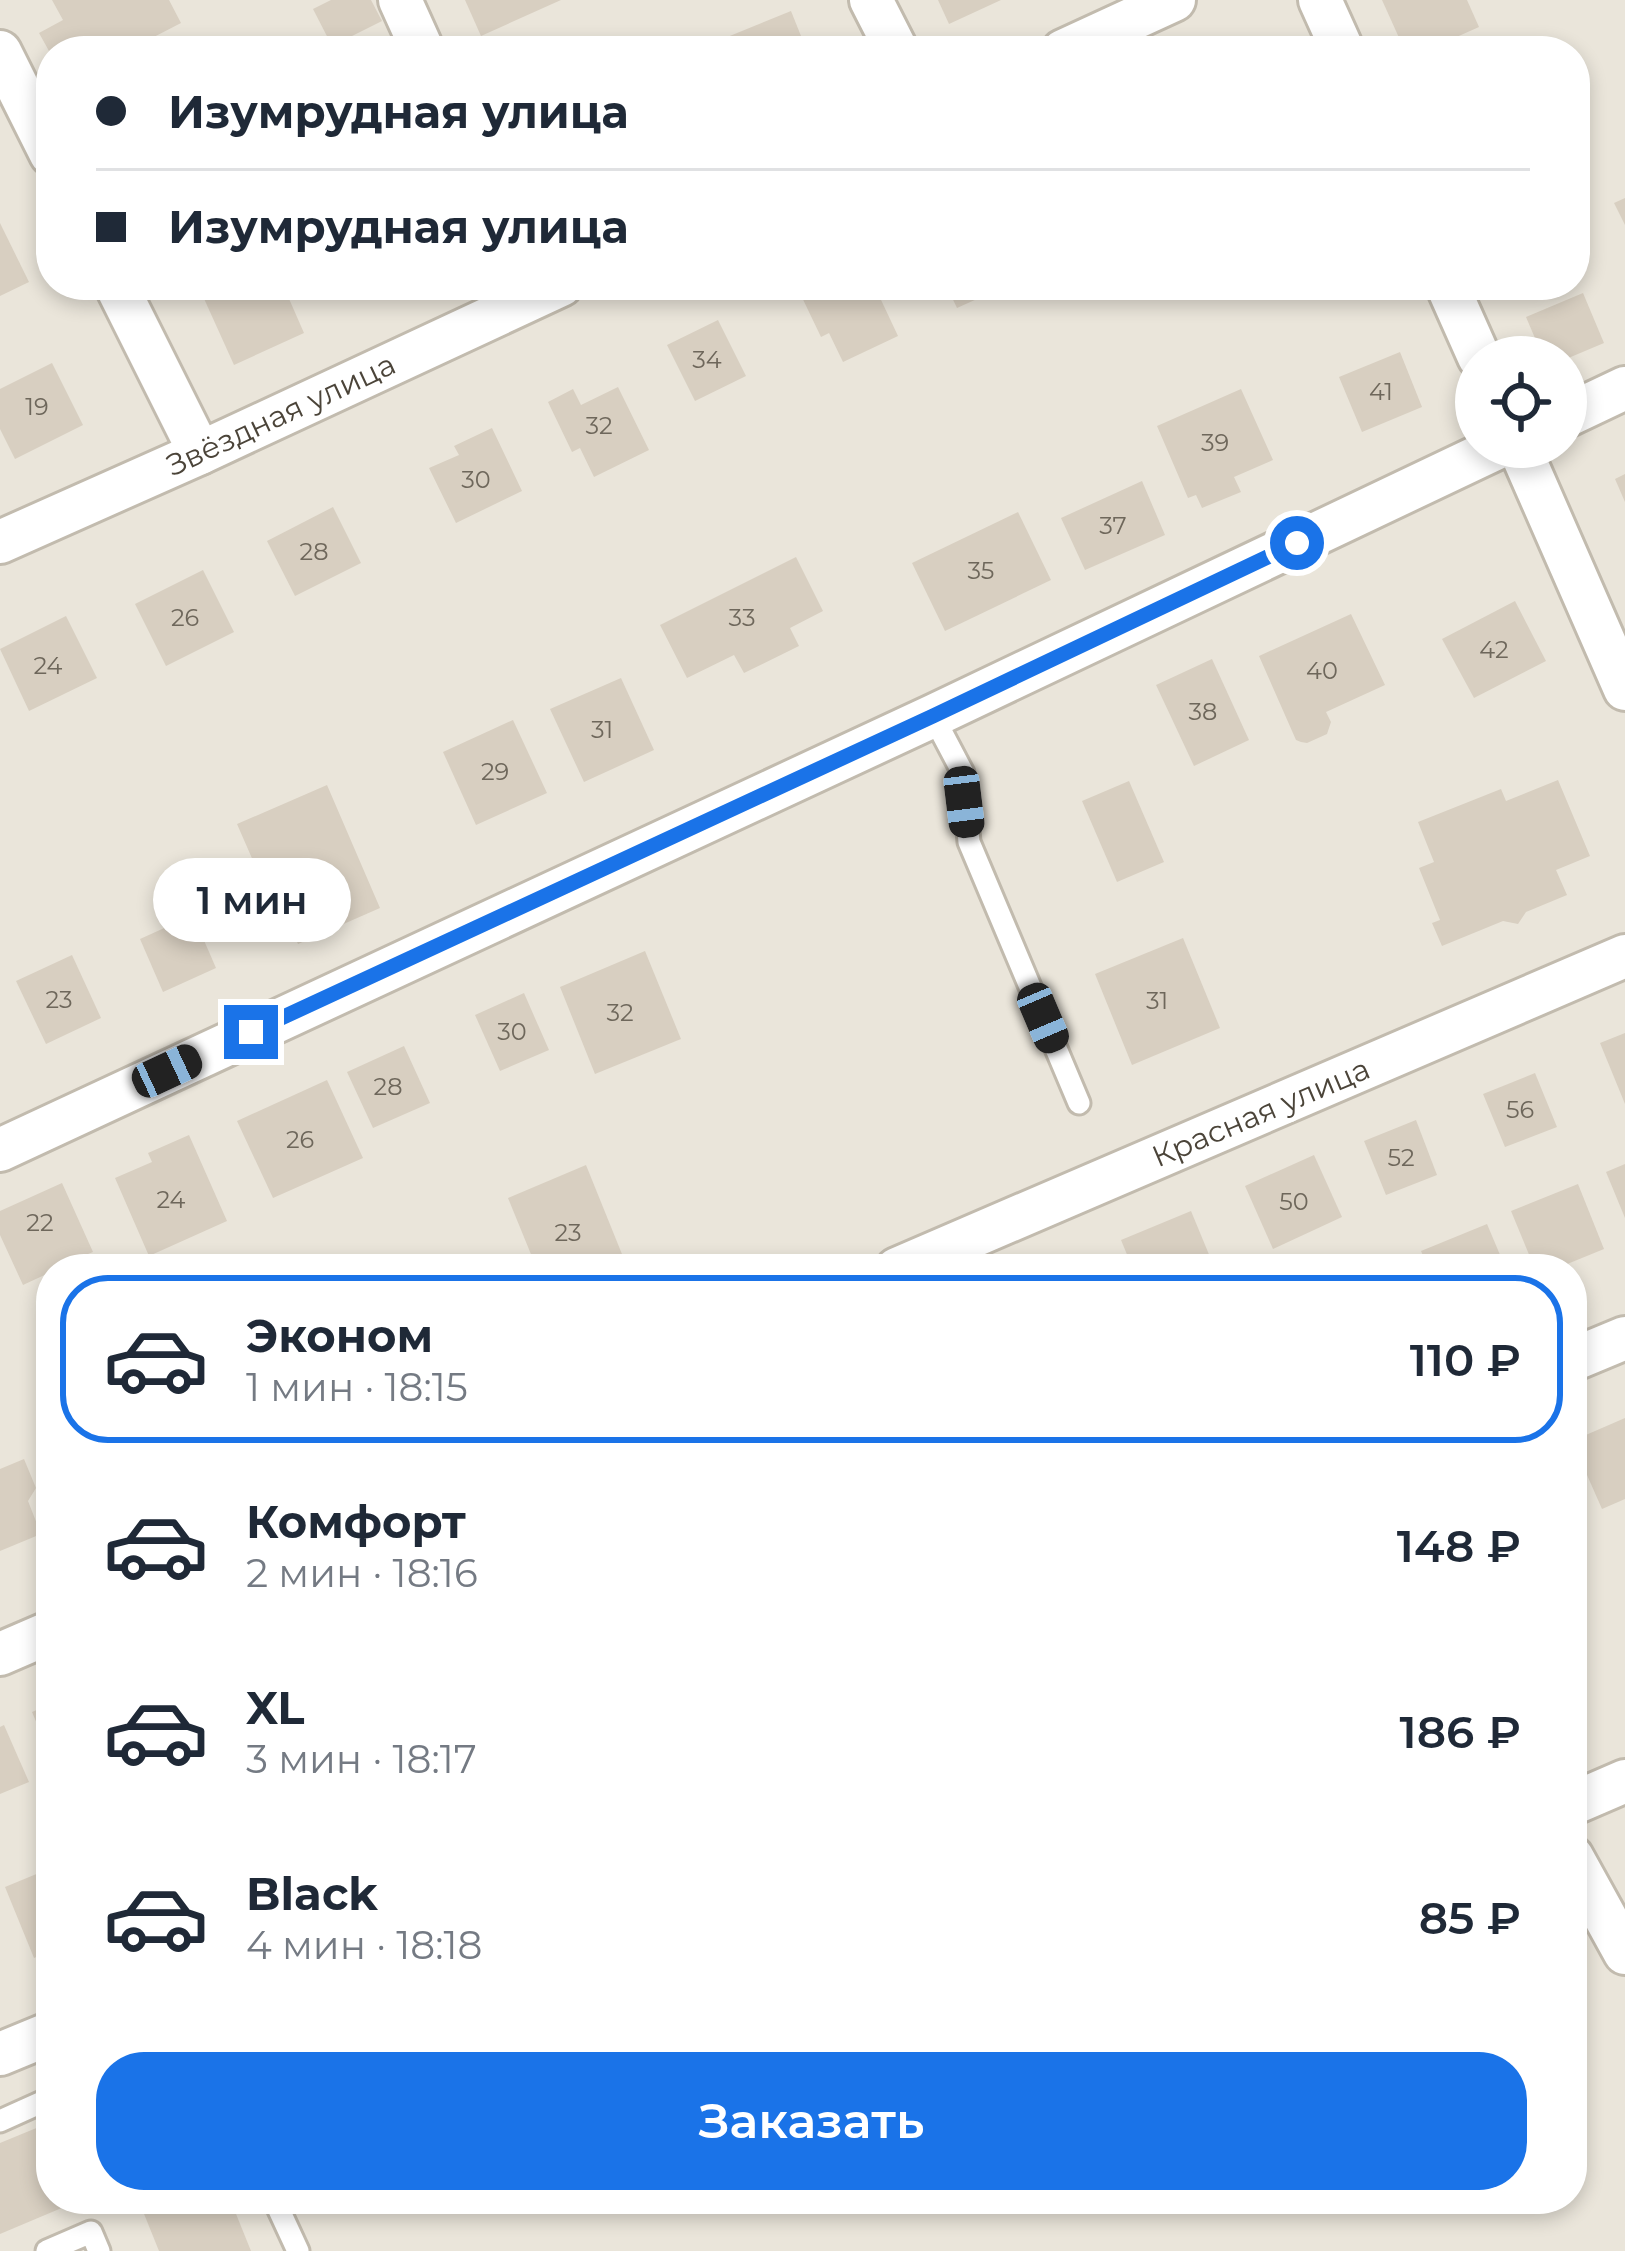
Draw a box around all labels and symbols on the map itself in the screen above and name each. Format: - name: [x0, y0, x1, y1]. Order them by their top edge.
- street label: Звёздная улица: [160, 345, 401, 484]
- house number: 34: [692, 345, 722, 374]
- house number: 41: [1369, 377, 1393, 406]
- house number: 19: [25, 392, 49, 421]
- house number: 32: [585, 411, 613, 440]
- house number: 39: [1201, 428, 1229, 457]
- house number: 30: [461, 465, 491, 494]
- house number: 37: [1099, 511, 1127, 540]
- route start: [1270, 516, 1324, 570]
- house number: 28: [300, 537, 328, 566]
- house number: 35: [968, 556, 994, 585]
- house number: 26: [171, 603, 199, 632]
- house number: 33: [729, 603, 755, 632]
- house number: 42: [1479, 635, 1509, 664]
- house number: 24: [34, 651, 63, 680]
- house number: 40: [1306, 656, 1338, 685]
- house number: 38: [1189, 697, 1217, 726]
- house number: 31: [591, 715, 613, 744]
- house number: 29: [481, 757, 509, 786]
- car: [942, 764, 986, 840]
- callout: 1 мин: [152, 858, 350, 942]
- car: [1012, 978, 1074, 1058]
- house number: 23: [45, 985, 73, 1014]
- house number: 31: [1146, 986, 1168, 1015]
- house number: 32: [606, 998, 634, 1027]
- route end: [224, 1005, 278, 1059]
- house number: 30: [497, 1017, 527, 1046]
- car: [127, 1039, 207, 1103]
- street label: Красная улица: [1146, 1050, 1375, 1175]
- house number: 28: [374, 1072, 402, 1101]
- house number: 56: [1506, 1095, 1534, 1124]
- house number: 26: [286, 1125, 314, 1154]
- house number: 52: [1387, 1143, 1415, 1172]
- house number: 24: [157, 1185, 186, 1214]
- house number: 50: [1279, 1187, 1309, 1216]
- house number: 22: [26, 1208, 54, 1237]
- house number: 23: [554, 1218, 582, 1247]

